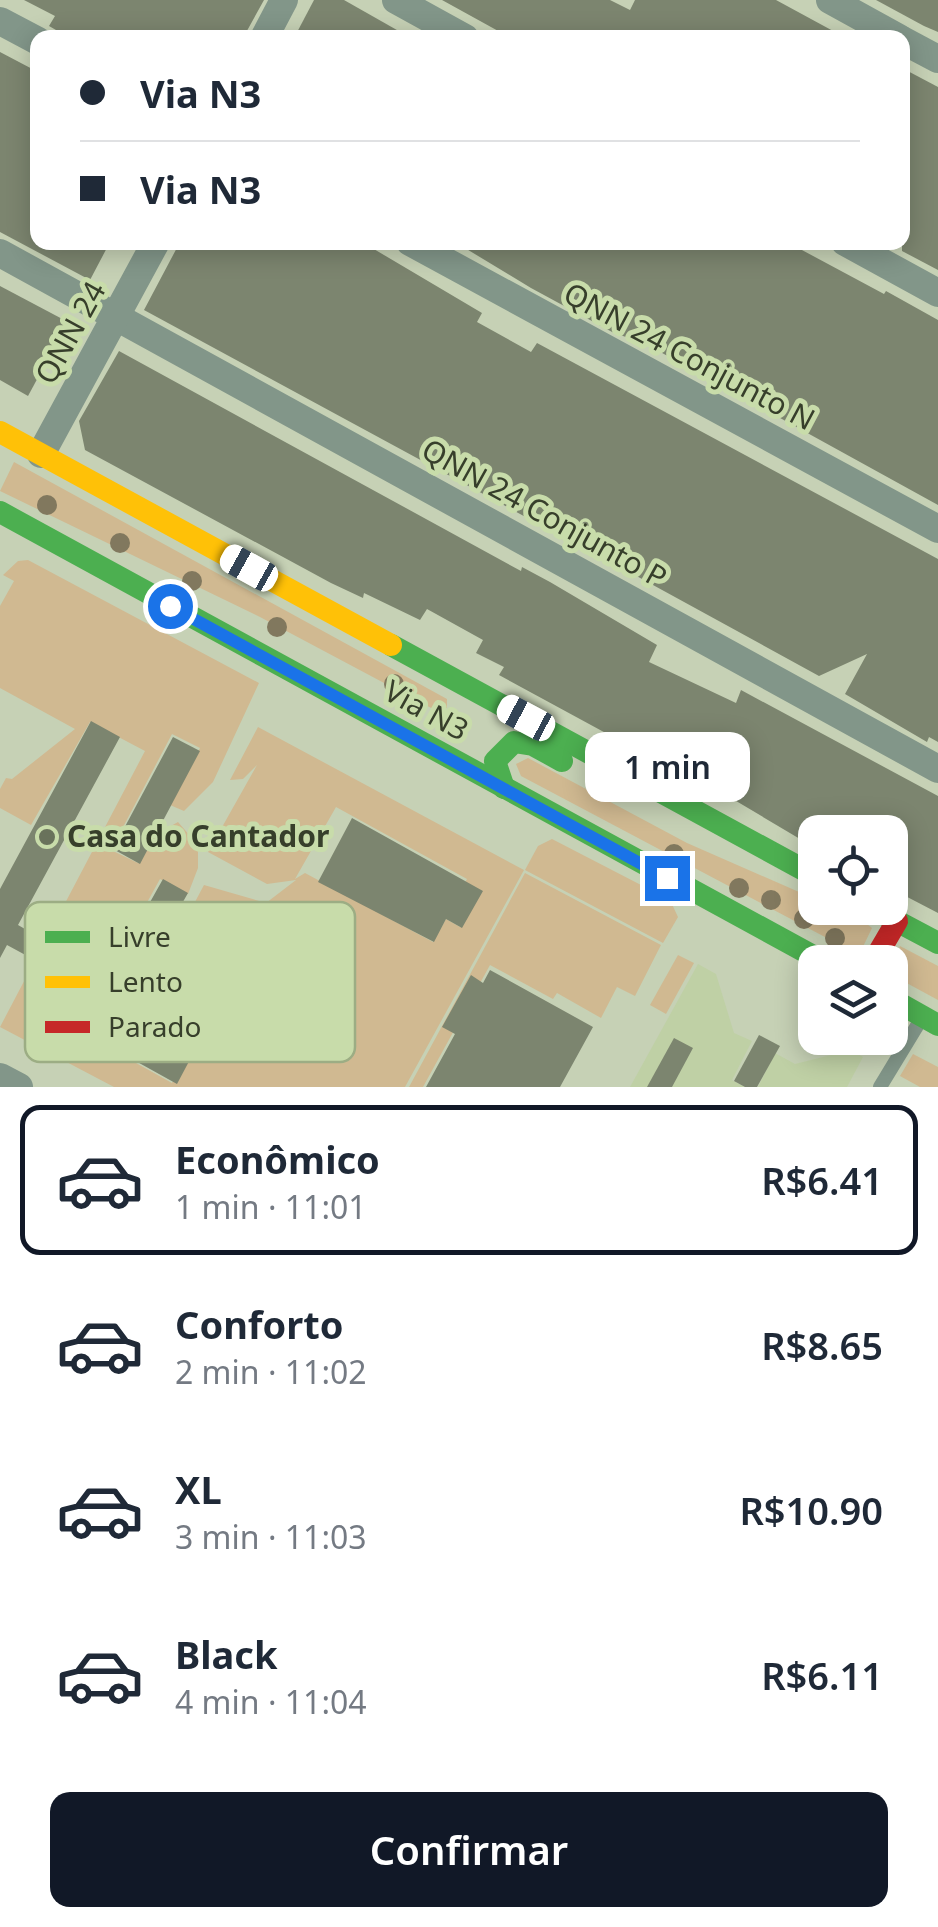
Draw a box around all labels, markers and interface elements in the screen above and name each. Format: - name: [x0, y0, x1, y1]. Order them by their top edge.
- text: Via N3: [140, 67, 261, 119]
- text: Via N3: [140, 163, 261, 215]
- street label: QNN 24 Conjunto N: [557, 272, 822, 439]
- street label: QNN 24: [25, 274, 115, 391]
- street label: QNN 24 Conjunto P: [415, 428, 675, 597]
- car: [215, 540, 283, 596]
- route start: [148, 584, 193, 629]
- street label: Via N3: [377, 670, 476, 750]
- car: [492, 691, 560, 745]
- callout: 1 min: [584, 733, 750, 803]
- text: 1 min: [624, 745, 711, 788]
- place label: Casa do Cantador: [67, 815, 330, 856]
- map controls: [798, 815, 908, 1055]
- button: locate: [798, 815, 908, 925]
- marker: Casa do Cantador: [36, 826, 58, 848]
- route end: [645, 856, 690, 901]
- legend: [25, 902, 355, 1062]
- text: Livre: [108, 917, 171, 955]
- button: layers: [798, 945, 908, 1055]
- text: Lento: [108, 962, 183, 1000]
- text: Parado: [108, 1007, 202, 1045]
- text: Econômico: [175, 1133, 380, 1185]
- icon: car: [55, 1135, 145, 1225]
- text: R$6.41: [761, 1154, 883, 1206]
- text: 1 min · 11:01: [175, 1185, 367, 1228]
- text: Conforto: [175, 1298, 344, 1350]
- icon: car: [55, 1300, 145, 1390]
- text: R$8.65: [761, 1319, 883, 1371]
- text: 2 min · 11:02: [175, 1350, 367, 1393]
- text: XL: [175, 1463, 222, 1515]
- icon: car: [55, 1465, 145, 1555]
- text: R$10.90: [739, 1484, 883, 1536]
- text: 3 min · 11:03: [175, 1515, 367, 1558]
- text: Black: [175, 1628, 278, 1680]
- icon: car: [55, 1630, 145, 1720]
- text: R$6.11: [761, 1649, 883, 1701]
- text: 4 min · 11:04: [175, 1680, 367, 1723]
- button: Confirmar: [50, 1792, 888, 1907]

